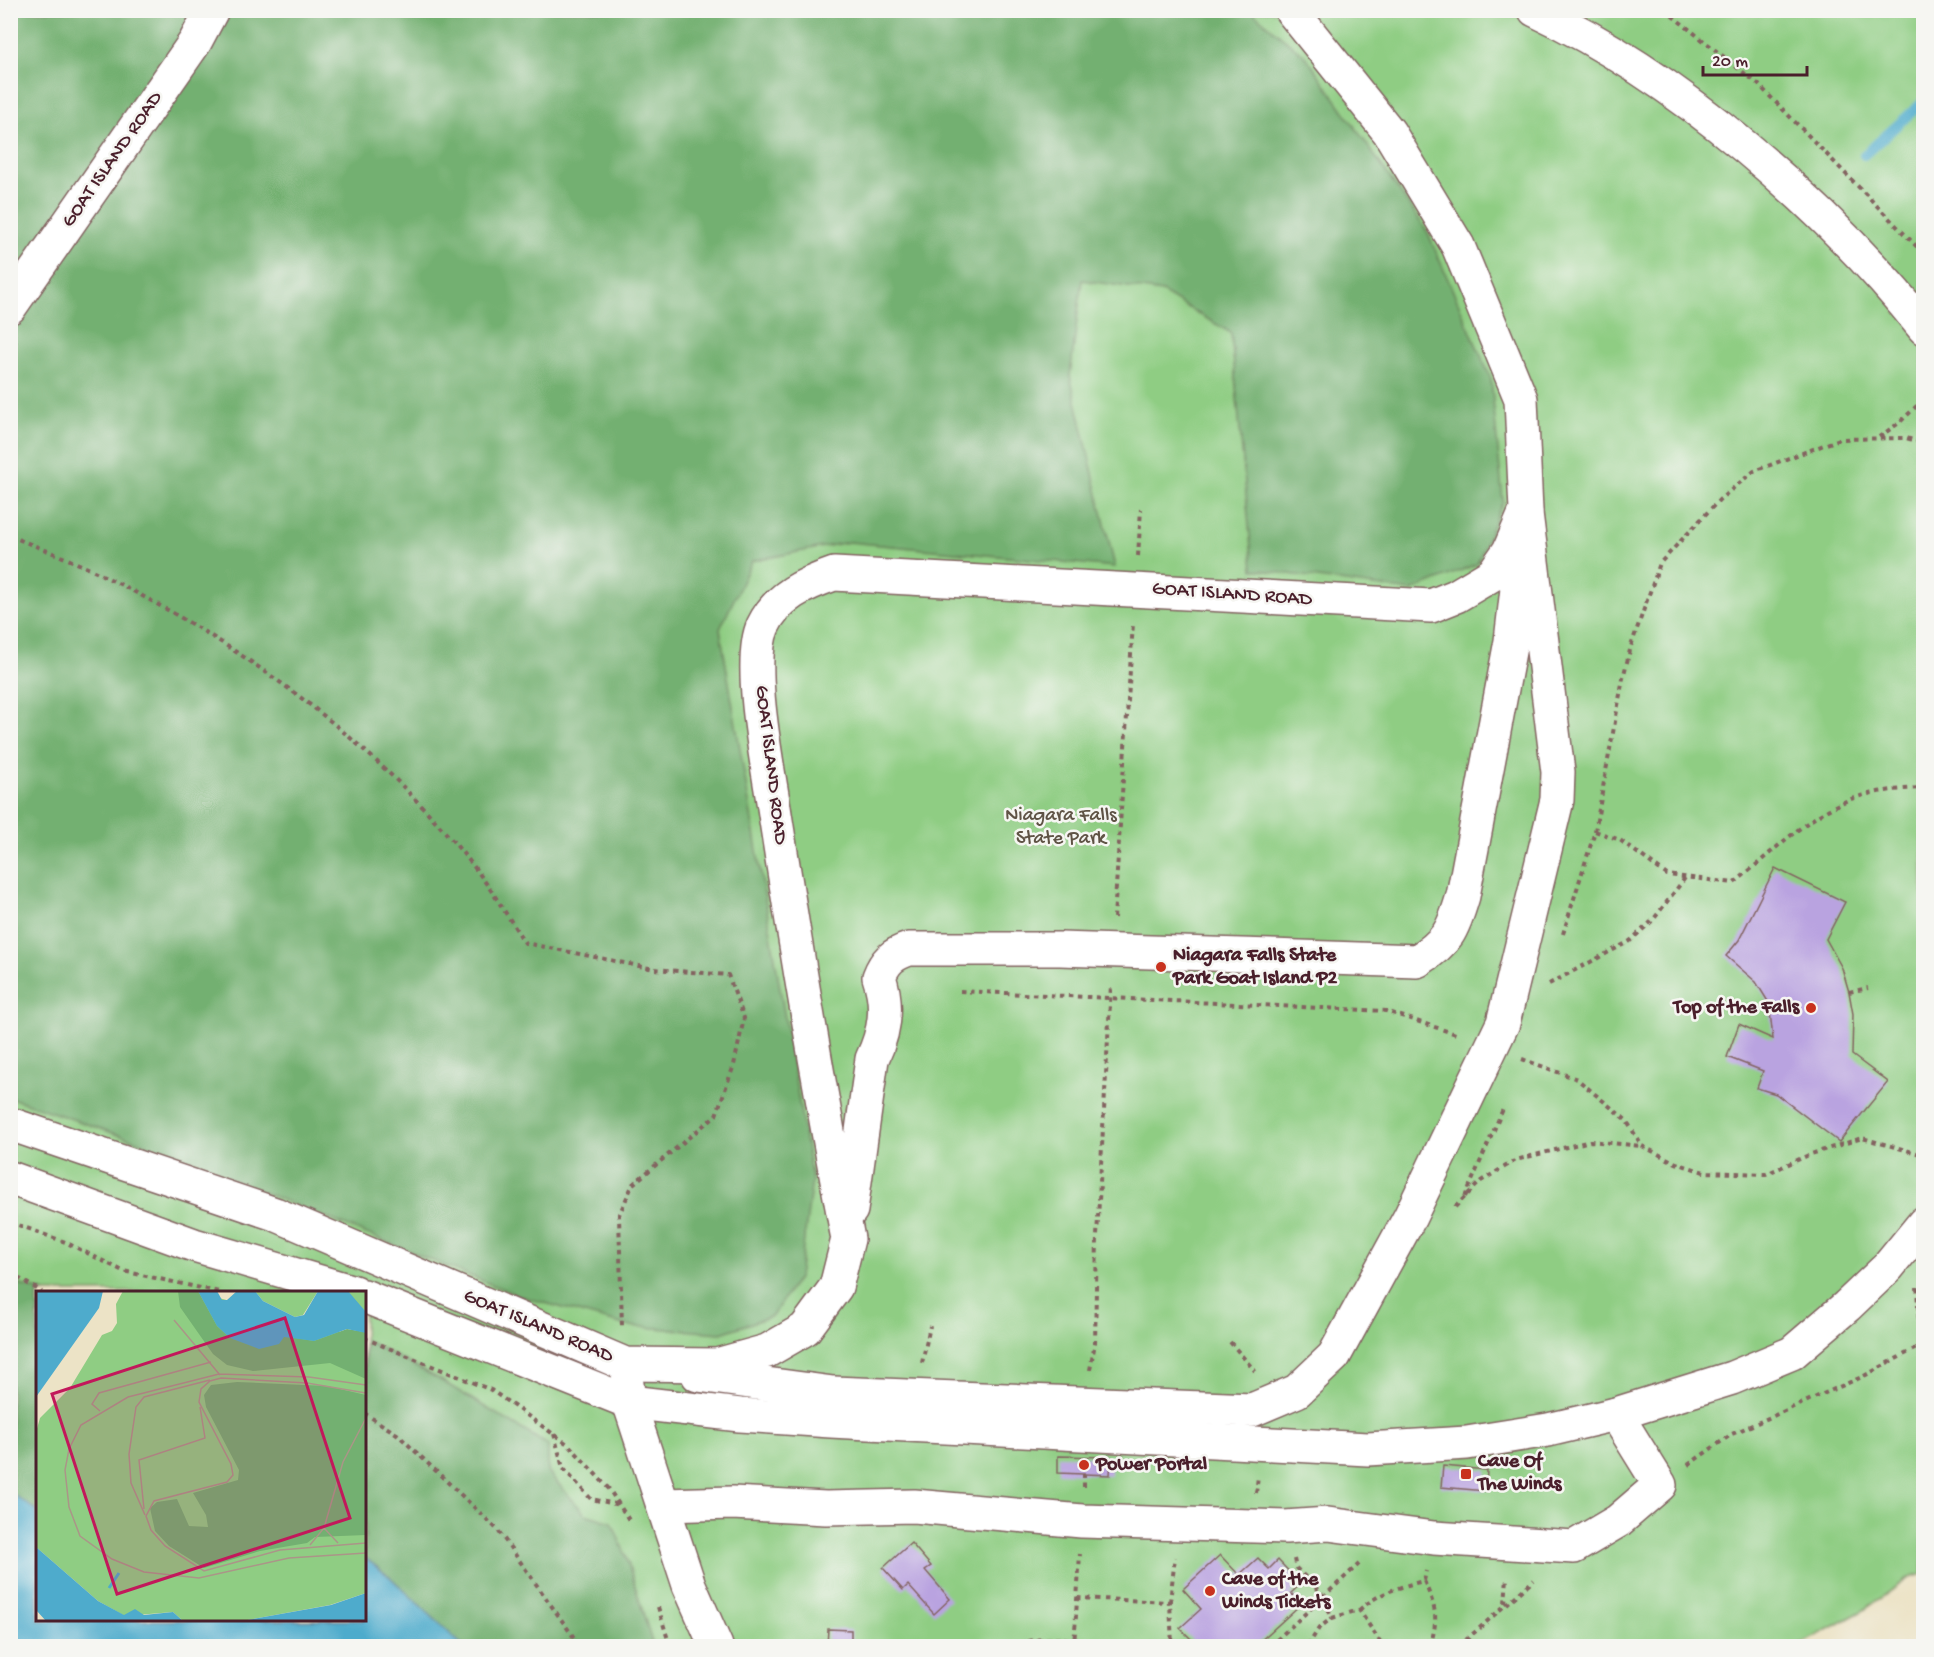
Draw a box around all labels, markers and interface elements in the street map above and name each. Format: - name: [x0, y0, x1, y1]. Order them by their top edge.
- scale bar: [1703, 39, 1806, 77]
- text: 20 m: [1712, 52, 1748, 73]
- street label: GOAT ISLAND ROAD: [58, 87, 169, 232]
- street label: GOAT ISLAND ROAD: [1151, 578, 1314, 612]
- street label: GOAT ISLAND ROAD: [749, 684, 791, 847]
- park label: Niagara Falls State Park: [1005, 805, 1117, 851]
- place label: Niagara Falls State Park Goat Island P2: [1172, 945, 1338, 991]
- marker: Niagara Falls State Park Goat Island P2: [1154, 960, 1168, 974]
- place label: Top of the Falls: [1672, 997, 1801, 1020]
- marker: Top of the Falls: [1804, 1001, 1818, 1015]
- street label: GOAT ISLAND ROAD: [460, 1285, 617, 1369]
- inset map: [36, 1291, 366, 1621]
- place label: Cave Of The Winds: [1476, 1451, 1563, 1497]
- place label: Power Portal: [1095, 1454, 1208, 1477]
- marker: Power Portal: [1077, 1458, 1091, 1472]
- marker: Cave Of The Winds: [1459, 1467, 1473, 1481]
- place label: Cave of the Winds Tickets: [1221, 1569, 1332, 1615]
- marker: Cave of the Winds Tickets: [1203, 1584, 1217, 1598]

